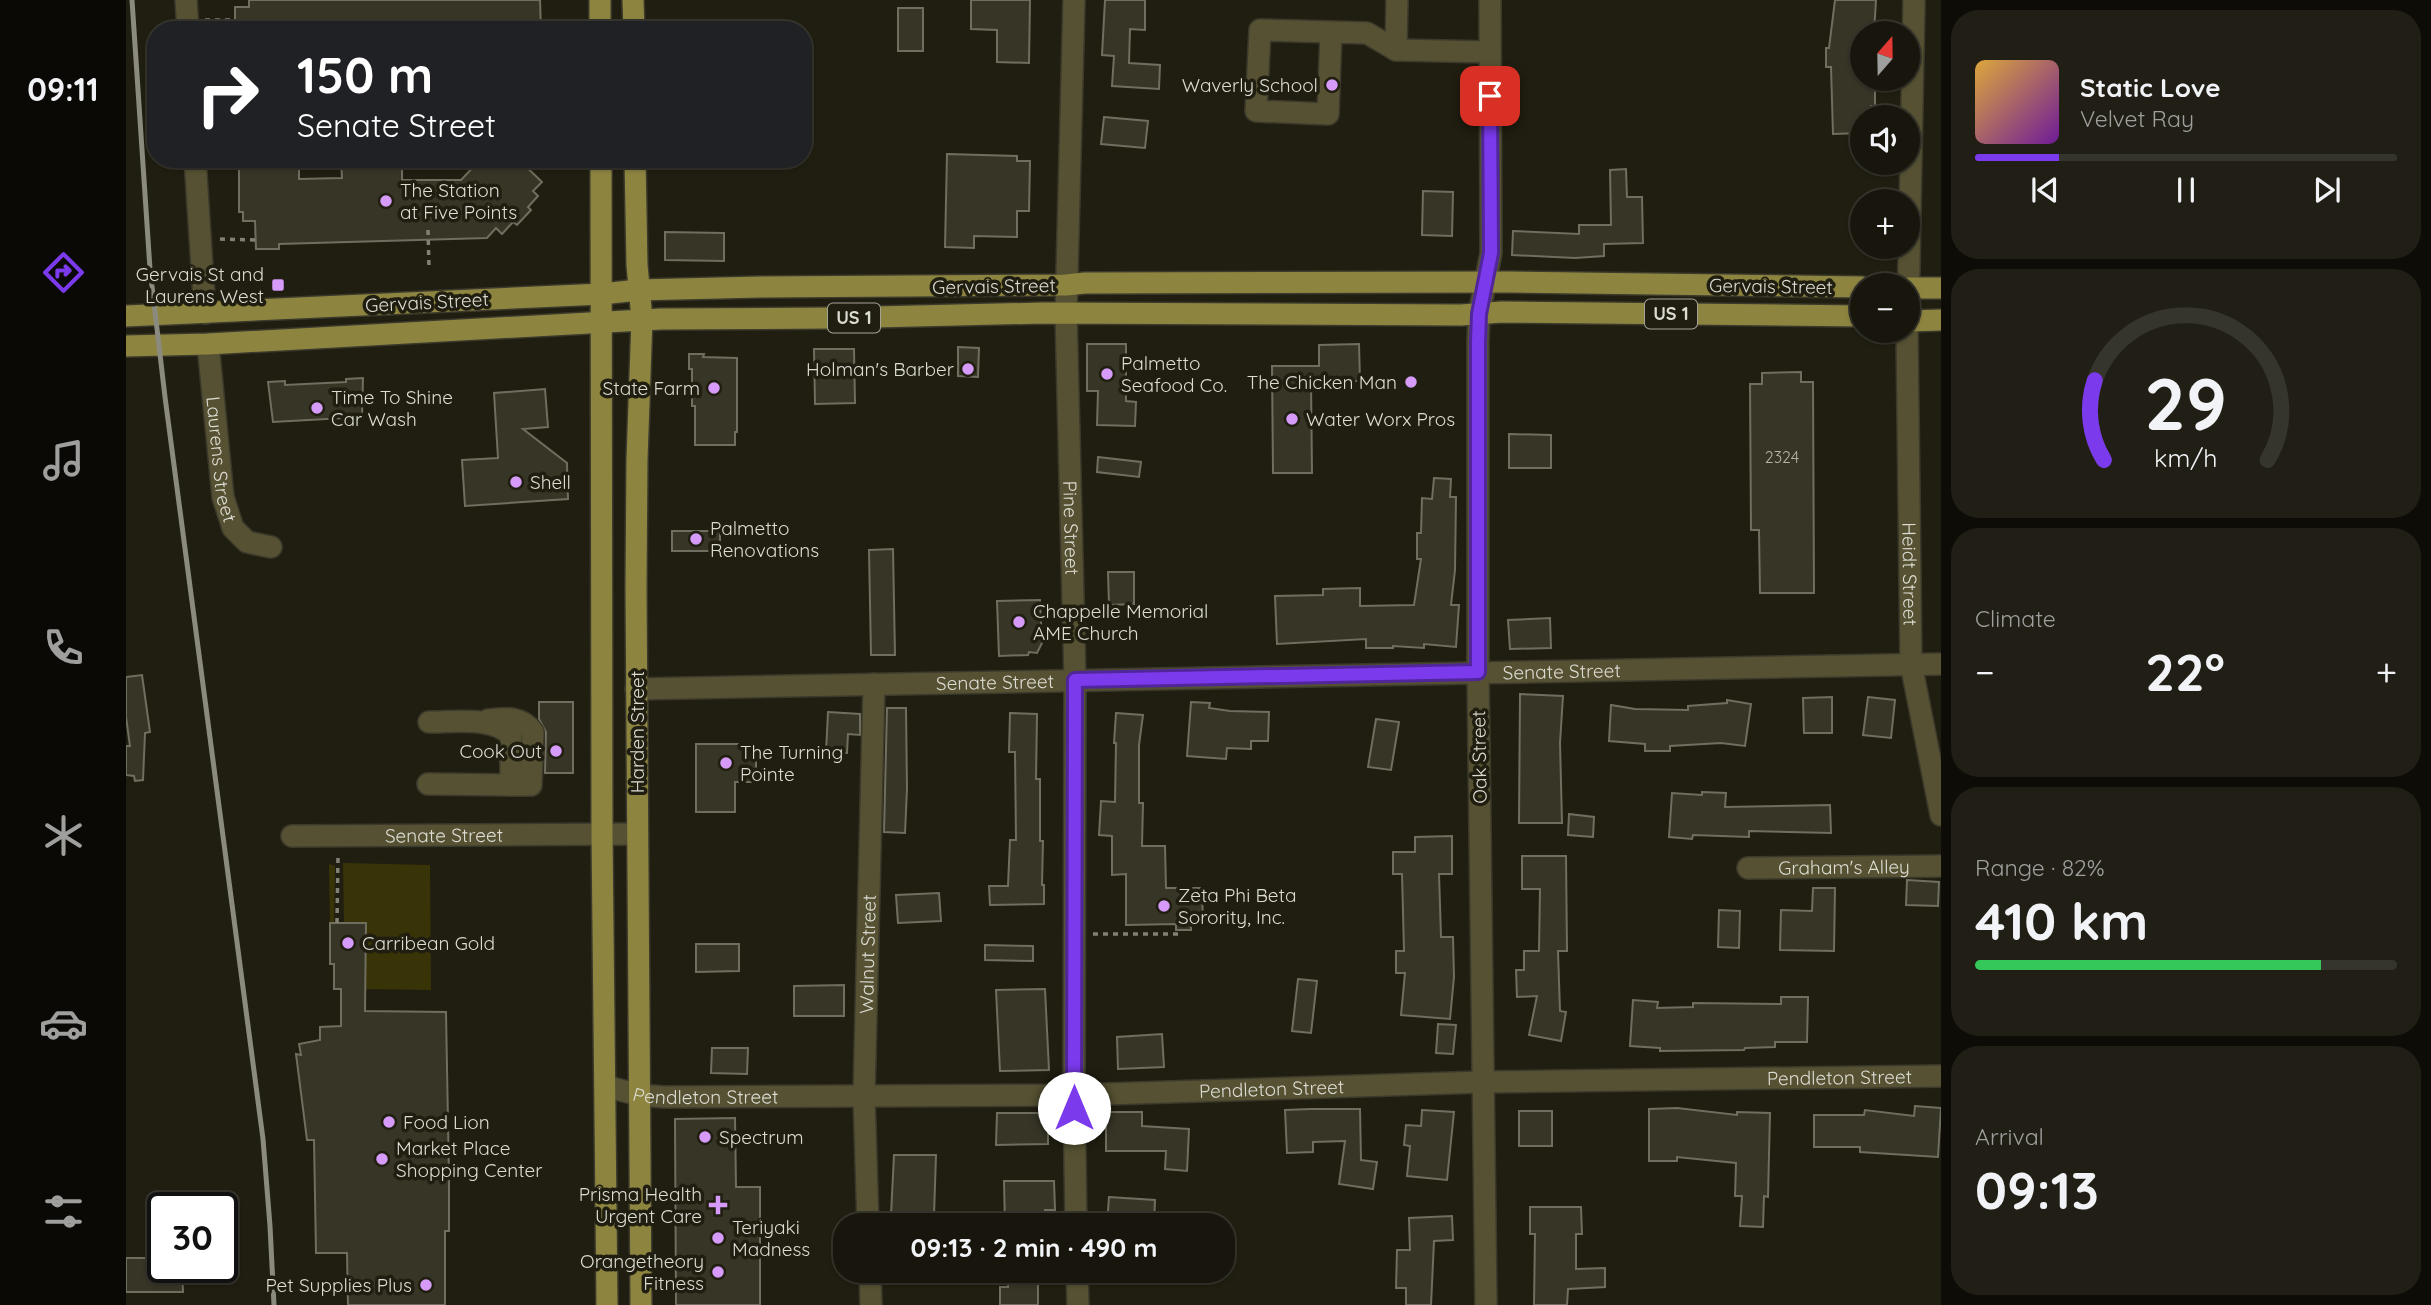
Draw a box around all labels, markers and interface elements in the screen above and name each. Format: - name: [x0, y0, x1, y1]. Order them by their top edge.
- north arrow: [1850, 21, 1920, 91]
- map controls: [1850, 21, 1920, 343]
- text: 150 m: [297, 44, 433, 105]
- icon: right: [182, 49, 273, 140]
- pin: [1460, 66, 1520, 126]
- text: 09:11: [27, 69, 99, 109]
- text: Static Love: [2080, 71, 2221, 104]
- place label: Waverly School: [1182, 73, 1318, 97]
- marker: Waverly School: [1324, 77, 1340, 93]
- icon: arrive: [1471, 77, 1509, 115]
- text: Velvet Ray: [2080, 104, 2194, 133]
- text: Senate Street: [297, 105, 496, 145]
- button: sound: [1850, 105, 1920, 175]
- icon: previous: [2026, 171, 2064, 209]
- icon: pause: [2167, 171, 2205, 209]
- icon: next: [2308, 171, 2346, 209]
- place label: The Station at Five Points: [400, 178, 517, 224]
- button: +: [1850, 189, 1920, 259]
- marker: The Station at Five Points: [378, 193, 394, 209]
- icon: directions: [39, 248, 88, 297]
- place label: Gervais St and Laurens West: [136, 262, 264, 308]
- street label: Gervais Street: [932, 273, 1056, 299]
- street label: Gervais Street: [1709, 273, 1833, 299]
- button: −: [1850, 273, 1920, 343]
- marker: Gervais St and Laurens West: [270, 277, 286, 293]
- street label: Gervais Street: [365, 287, 489, 317]
- road number: US 1: [1645, 300, 1697, 328]
- road number: US 1: [828, 304, 880, 332]
- place label: Palmetto Seafood Co.: [1121, 351, 1227, 397]
- place label: Holman's Barber: [806, 357, 955, 381]
- text: 29: [2145, 357, 2227, 448]
- marker: Holman's Barber: [960, 361, 976, 377]
- marker: Palmetto Seafood Co.: [1099, 366, 1115, 382]
- place label: The Chicken Man: [1247, 370, 1397, 394]
- marker: The Chicken Man: [1403, 374, 1419, 390]
- place label: State Farm: [603, 376, 700, 400]
- marker: State Farm: [706, 380, 722, 396]
- place label: Time To Shine Car Wash: [331, 385, 453, 431]
- street label: Laurens Street: [201, 395, 242, 525]
- marker: Time To Shine Car Wash: [309, 400, 325, 416]
- place label: Water Worx Pros: [1306, 407, 1455, 431]
- marker: Water Worx Pros: [1284, 411, 1300, 427]
- icon: music: [39, 436, 88, 485]
- text: km/h: [2154, 441, 2218, 472]
- house number: 2324: [1765, 447, 1799, 467]
- place label: Shell: [530, 470, 571, 494]
- marker: Shell: [508, 474, 524, 490]
- street label: Pine Street: [1058, 480, 1084, 575]
- place label: Palmetto Renovations: [710, 516, 819, 562]
- street label: Heidt Street: [1897, 522, 1923, 626]
- marker: Palmetto Renovations: [688, 531, 704, 547]
- place label: Chappelle Memorial AME Church: [1033, 599, 1208, 645]
- text: Climate: [1975, 604, 2056, 633]
- marker: Chappelle Memorial AME Church: [1011, 614, 1027, 630]
- icon: phone: [39, 623, 88, 672]
- text: 22°: [2145, 639, 2225, 704]
- text: −: [1975, 648, 1995, 696]
- text: +: [2376, 648, 2397, 696]
- street label: Senate Street: [1502, 658, 1621, 684]
- street label: Senate Street: [936, 669, 1054, 695]
- street label: Harden Street: [625, 671, 649, 793]
- street label: Oak Street: [1466, 710, 1492, 804]
- place label: Cook Out: [459, 739, 542, 763]
- place label: The Turning Pointe: [740, 740, 843, 786]
- marker: Cook Out: [548, 743, 564, 759]
- marker: The Turning Pointe: [718, 755, 734, 771]
- icon: climate: [39, 811, 88, 860]
- street label: Senate Street: [385, 823, 503, 847]
- text: Range · 82%: [1975, 853, 2105, 882]
- street label: Graham's Alley: [1778, 854, 1910, 880]
- place label: Zeta Phi Beta Sorority, Inc.: [1178, 883, 1296, 929]
- text: 410 km: [1975, 888, 2148, 953]
- street label: Walnut Street: [854, 894, 881, 1014]
- marker: Zeta Phi Beta Sorority, Inc.: [1156, 898, 1172, 914]
- place label: Carribean Gold: [362, 931, 495, 955]
- marker: Carribean Gold: [340, 935, 356, 951]
- icon: car: [39, 999, 88, 1048]
- street label: Pendleton Street: [1767, 1064, 1912, 1090]
- position arrow: [1037, 1071, 1111, 1145]
- street label: Pendleton Street: [1199, 1074, 1345, 1103]
- street label: Pendleton Street: [630, 1082, 778, 1109]
- place label: Food Lion: [403, 1110, 490, 1134]
- marker: Food Lion: [381, 1114, 397, 1130]
- text: Arrival: [1975, 1122, 2044, 1151]
- place label: Spectrum: [719, 1125, 804, 1149]
- marker: Spectrum: [697, 1129, 713, 1145]
- place label: Market Place Shopping Center: [396, 1136, 543, 1182]
- marker: Market Place Shopping Center: [374, 1151, 390, 1167]
- text: 09:13: [1975, 1157, 2099, 1222]
- place label: Prisma Health Urgent Care: [579, 1182, 702, 1228]
- icon: filters: [39, 1187, 88, 1236]
- speed limit sign: 30: [147, 1192, 238, 1283]
- marker: Prisma Health Urgent Care: [708, 1195, 728, 1215]
- place label: Teriyaki Madness: [732, 1215, 810, 1261]
- marker: Teriyaki Madness: [710, 1230, 726, 1246]
- text: 09:13 · 2 min · 490 m: [910, 1231, 1158, 1264]
- place label: Orangetheory Fitness: [580, 1249, 704, 1295]
- marker: Orangetheory Fitness: [710, 1264, 726, 1280]
- place label: Pet Supplies Plus: [265, 1273, 412, 1297]
- marker: Pet Supplies Plus: [418, 1277, 434, 1293]

